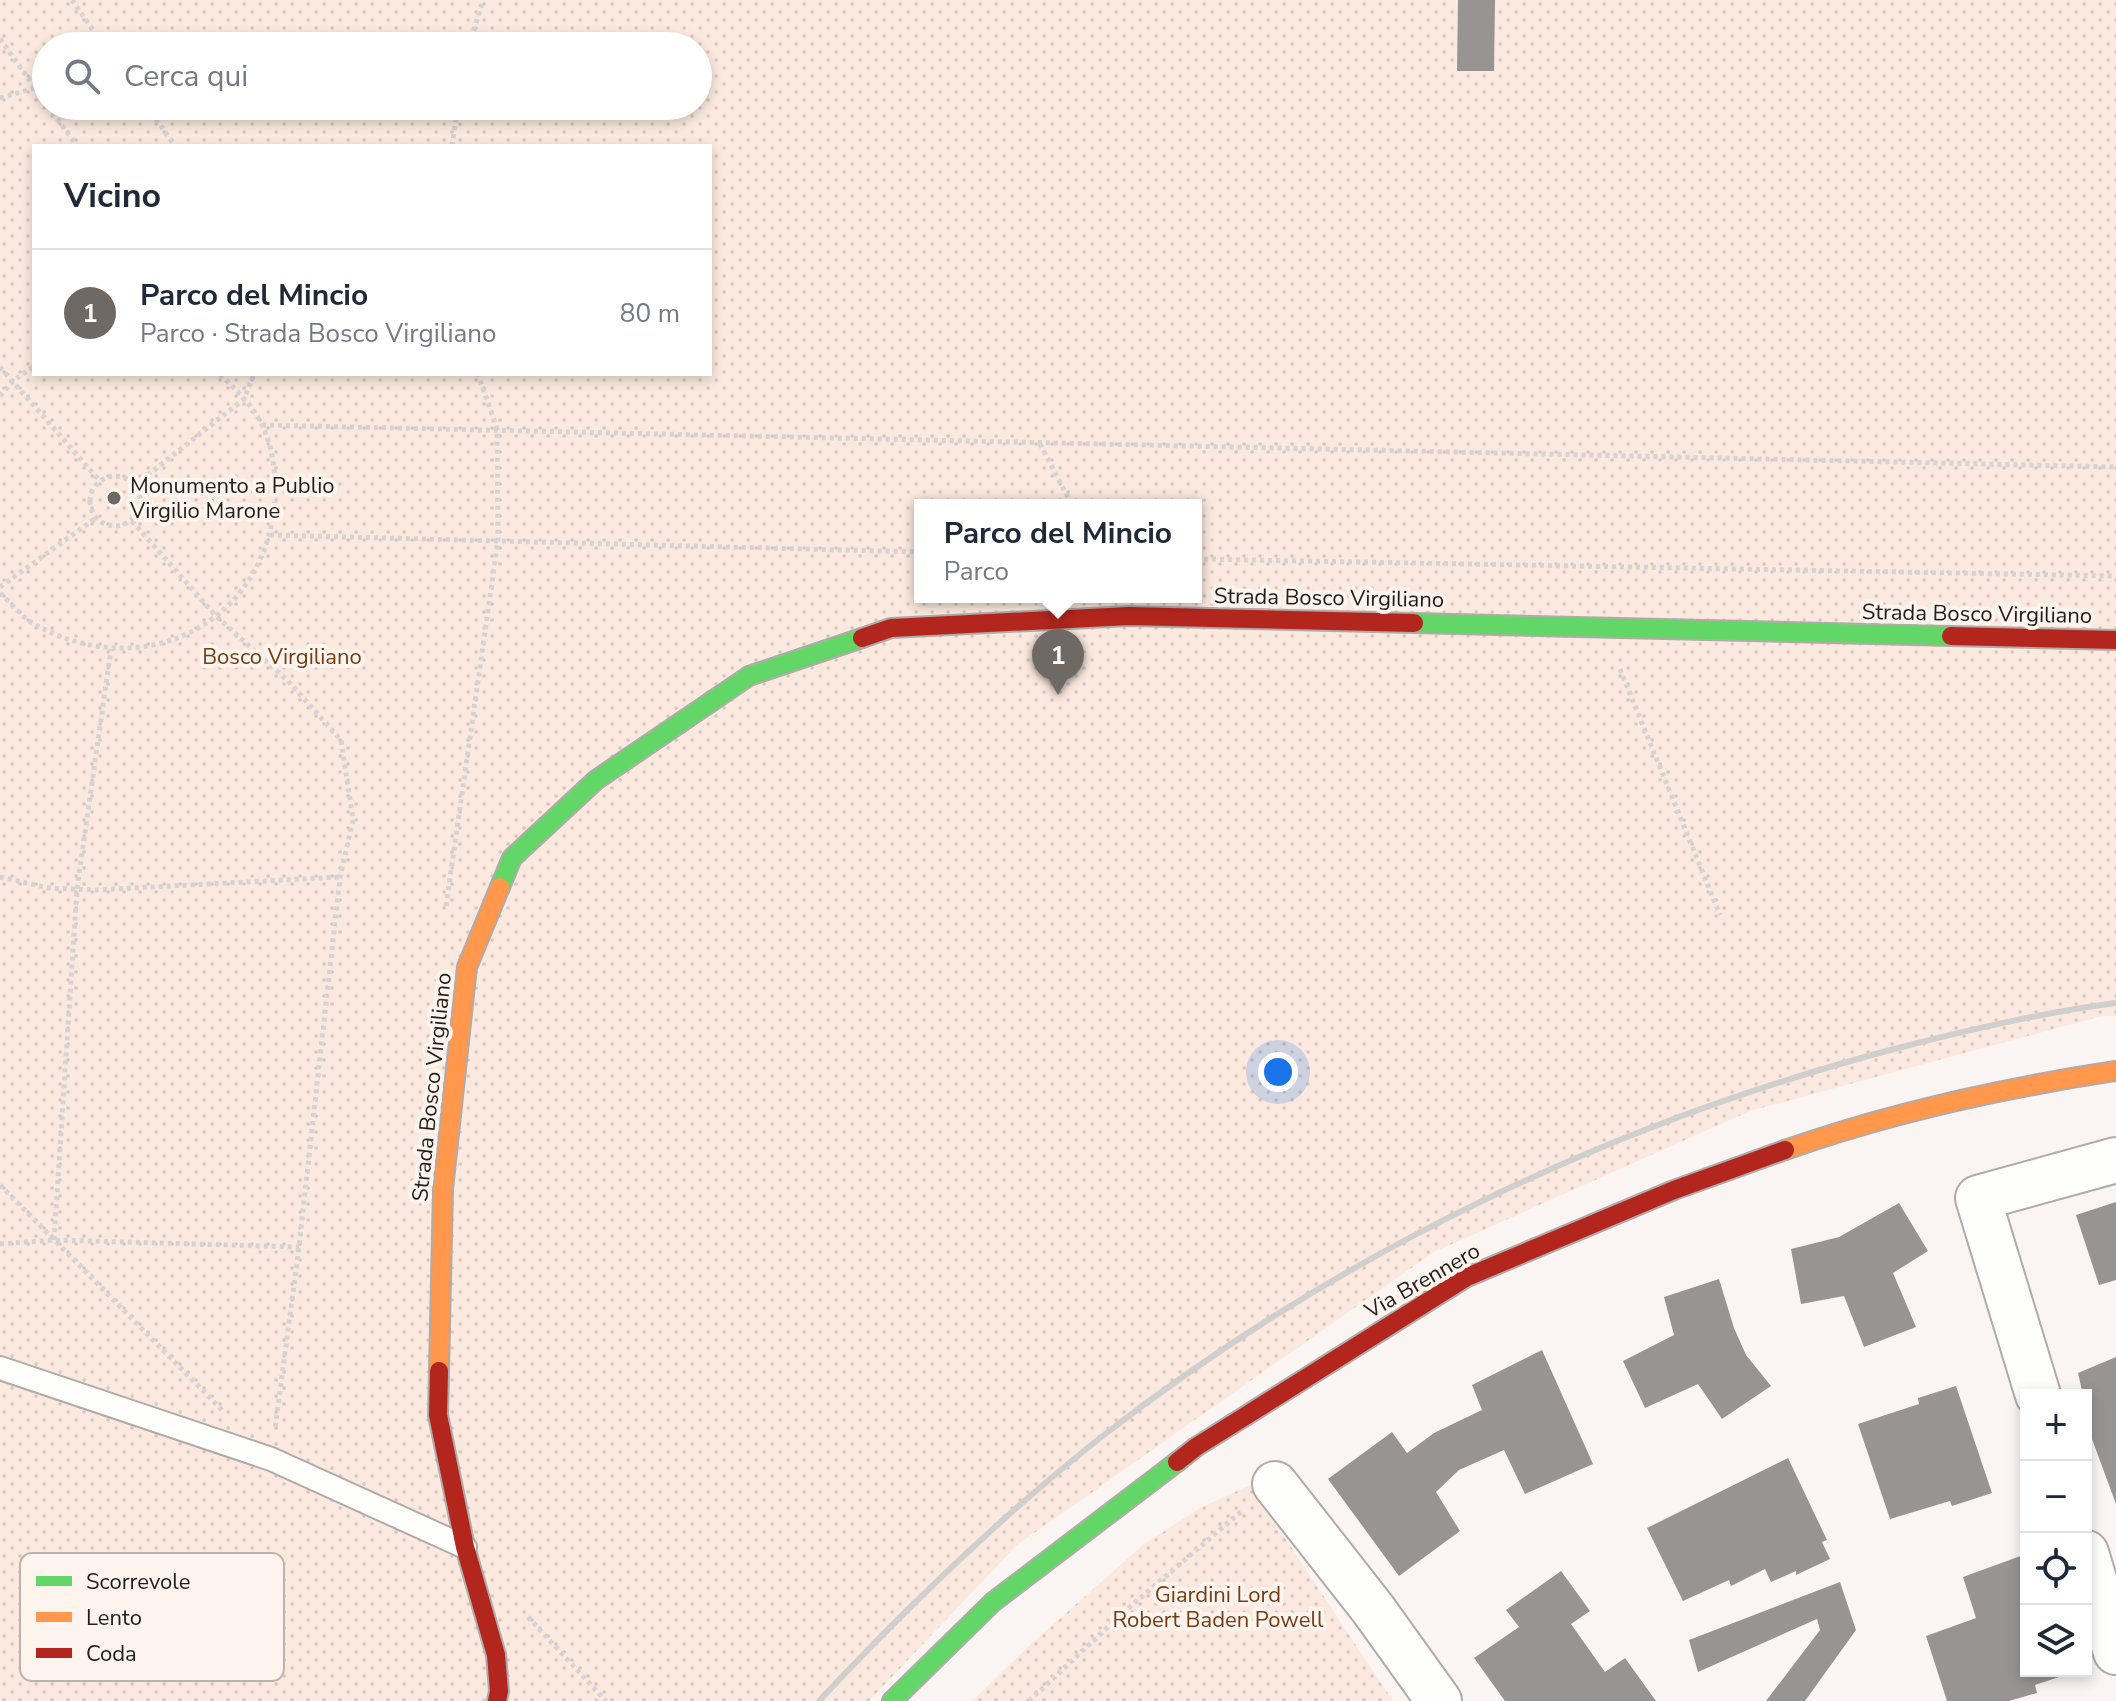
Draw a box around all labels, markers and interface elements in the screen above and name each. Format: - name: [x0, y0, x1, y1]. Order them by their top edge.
- search box: [32, 32, 712, 120]
- icon: search: [60, 54, 104, 98]
- text: Cerca qui: [124, 56, 248, 97]
- text: Vicino: [64, 173, 161, 219]
- text: Parco del Mincio: [140, 275, 368, 316]
- text: 1: [82, 296, 98, 331]
- text: 80 m: [620, 296, 680, 331]
- text: Parco · Strada Bosco Virgiliano: [140, 316, 496, 351]
- place label: Monumento a Publio Virgilio Marone: [129, 471, 335, 526]
- marker: Monumento a Publio Virgilio Marone: [105, 489, 123, 507]
- popup: [914, 499, 1202, 603]
- text: Parco del Mincio: [944, 513, 1172, 554]
- text: Parco: [944, 554, 1009, 589]
- street label: Strada Bosco Virgiliano: [1214, 581, 1444, 615]
- street label: Strada Bosco Virgiliano: [1862, 597, 2092, 631]
- pin: 1: [1032, 629, 1084, 695]
- park label: Bosco Virgiliano: [202, 642, 362, 672]
- street label: Strada Bosco Virgiliano: [405, 971, 459, 1203]
- your location: [1258, 1052, 1298, 1092]
- street label: Via Brennero: [1358, 1236, 1486, 1326]
- map controls: [2020, 1389, 2092, 1677]
- button: +: [2020, 1389, 2092, 1461]
- button: −: [2020, 1461, 2092, 1533]
- button: locate: [2020, 1533, 2092, 1605]
- legend: [20, 1553, 284, 1681]
- text: Scorrevole: [86, 1567, 190, 1597]
- park label: Giardini Lord Robert Baden Powell: [1113, 1580, 1324, 1635]
- text: Lento: [86, 1603, 142, 1633]
- button: layers: [2020, 1605, 2092, 1677]
- text: Coda: [86, 1639, 137, 1669]

